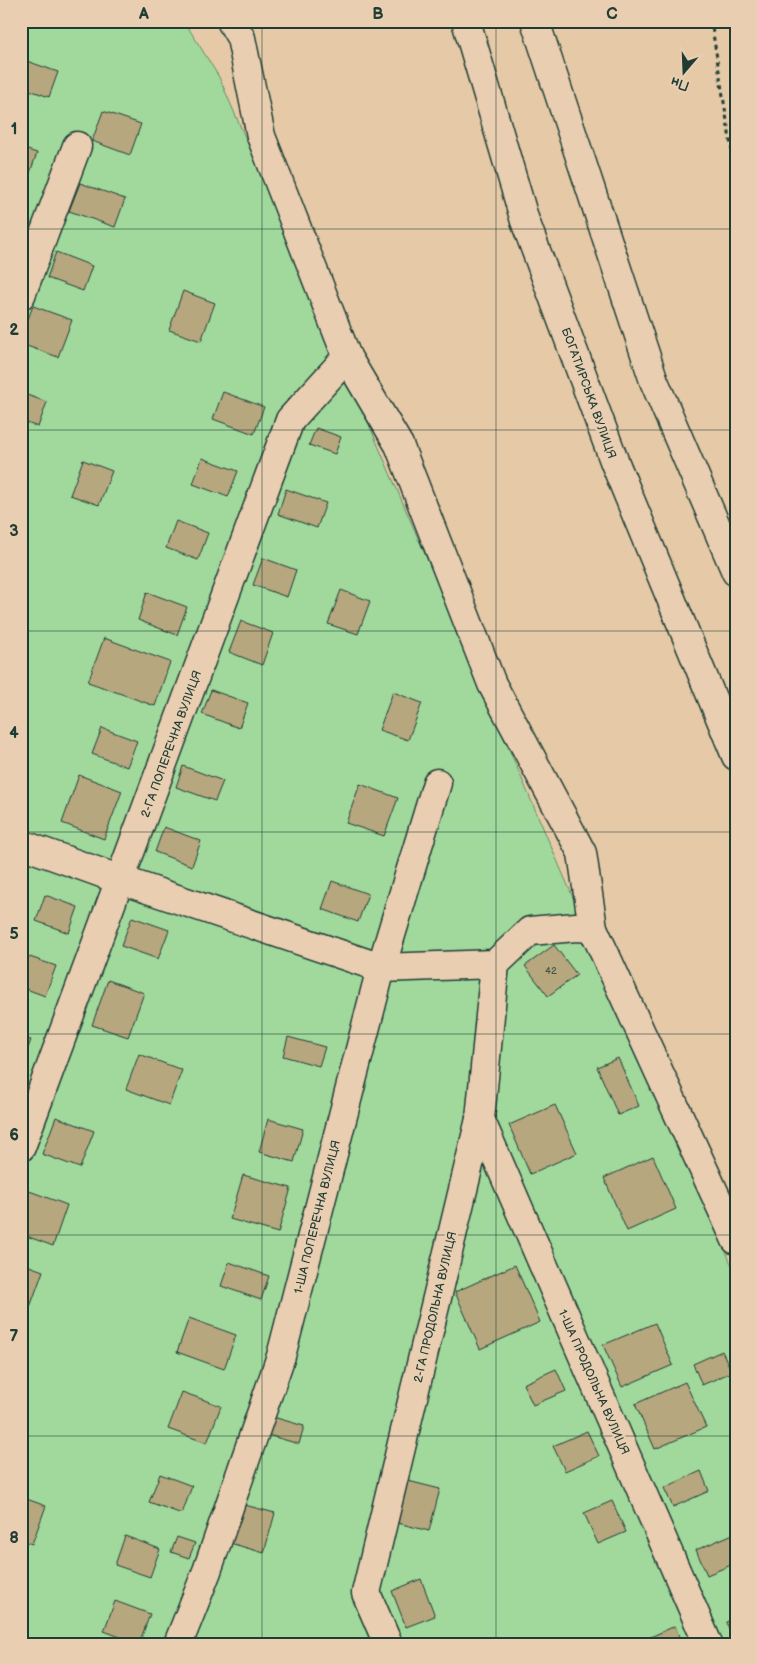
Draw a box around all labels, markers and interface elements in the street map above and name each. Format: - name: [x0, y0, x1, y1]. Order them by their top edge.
- text: A: [138, 5, 149, 24]
- text: B: [372, 5, 384, 24]
- text: C: [606, 5, 618, 24]
- north arrow: [660, 48, 710, 98]
- text: Пн: [668, 73, 692, 95]
- text: 1: [11, 120, 17, 139]
- text: 2: [9, 321, 19, 340]
- street label: БОГАТИРСЬКА ВУЛИЦЯ: [558, 326, 619, 461]
- text: 3: [9, 522, 19, 541]
- street label: 2-ГА ПОПЕРЕЧНА ВУЛИЦЯ: [138, 669, 205, 820]
- text: 4: [9, 724, 19, 743]
- text: 5: [9, 925, 19, 944]
- house number: 42: [545, 965, 557, 977]
- text: 6: [9, 1126, 19, 1145]
- street label: 1-ША ПОПЕРЕЧНА ВУЛИЦЯ: [291, 1139, 344, 1296]
- street label: 2-ГА ПРОДОЛЬНА ВУЛИЦЯ: [411, 1230, 460, 1384]
- street label: 1-ША ПРОДОЛЬНА ВУЛИЦЯ: [555, 1307, 632, 1457]
- text: 7: [10, 1327, 19, 1346]
- text: 8: [9, 1529, 19, 1548]

